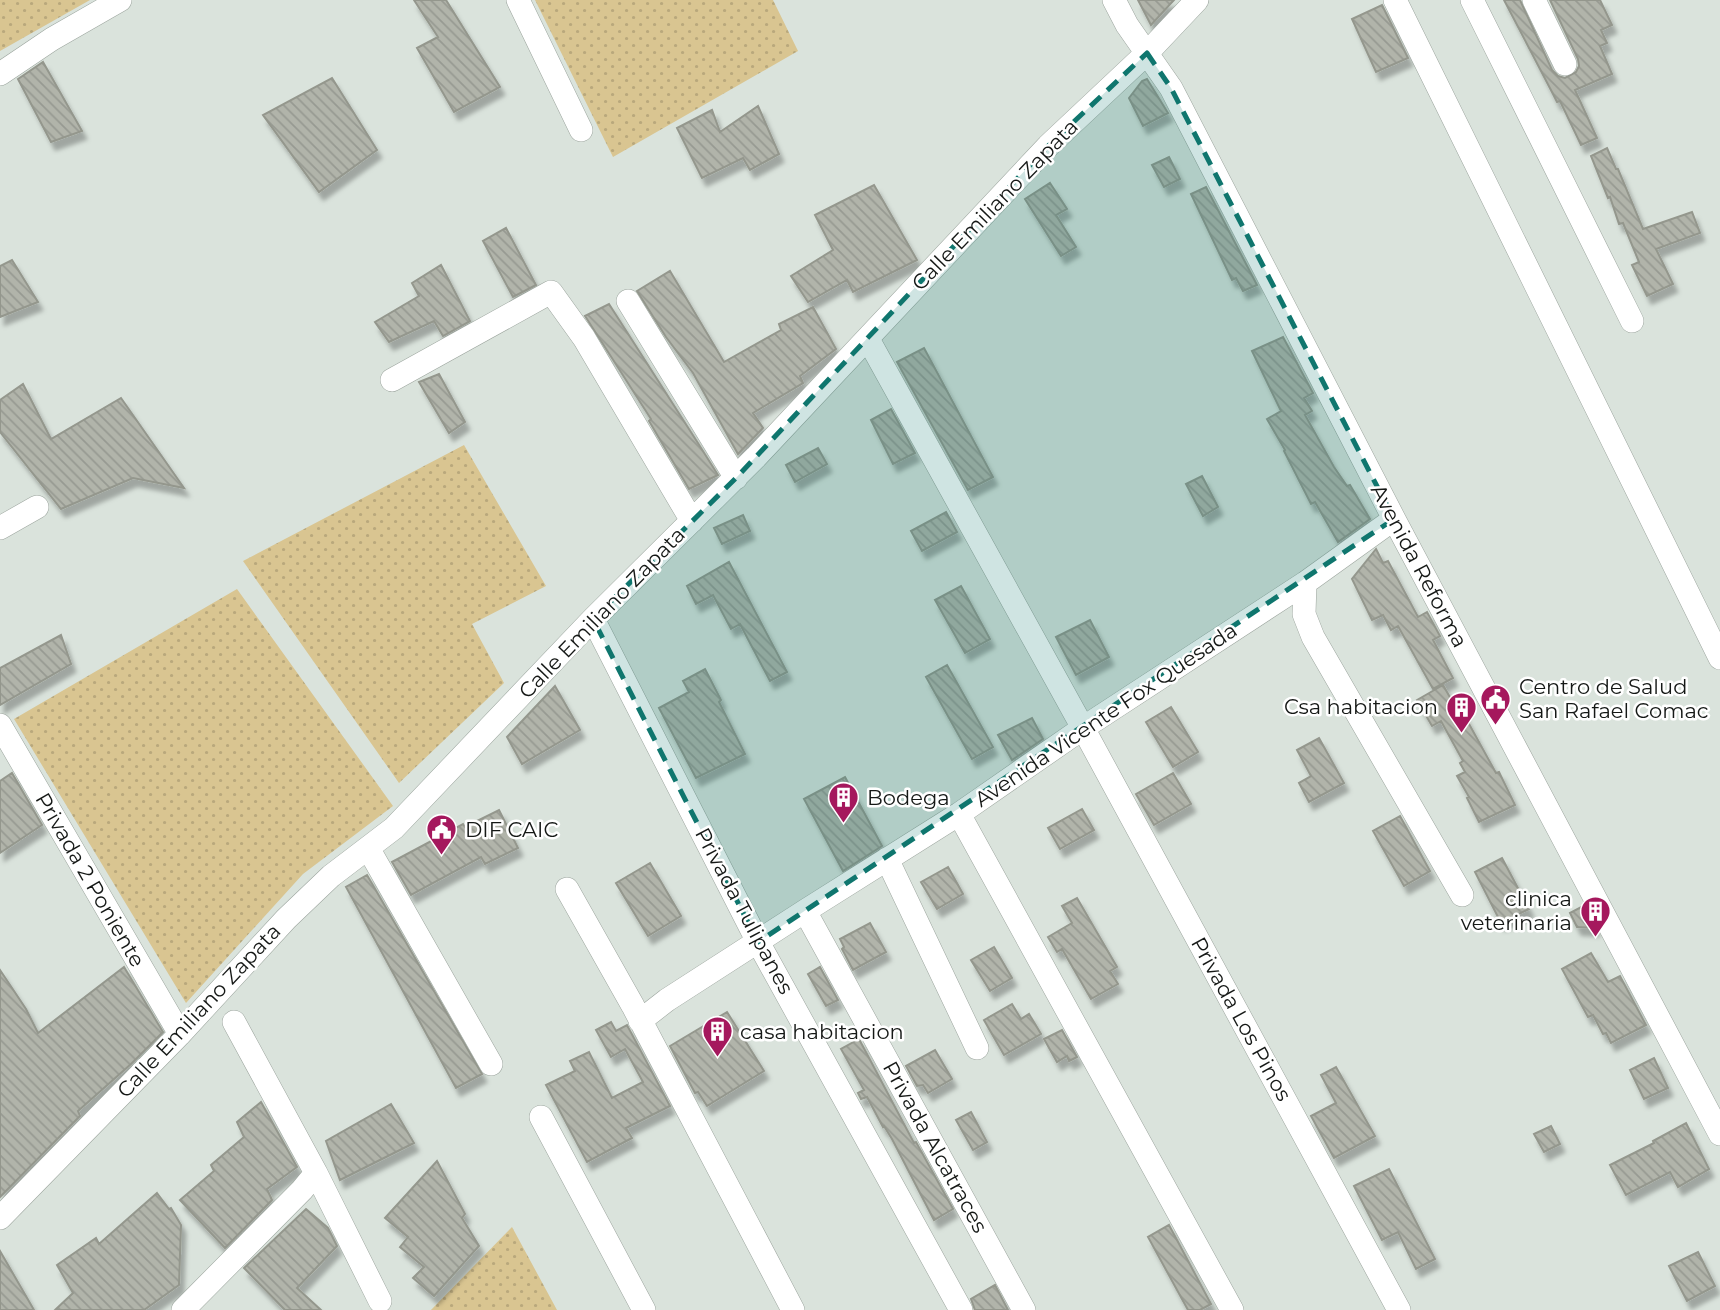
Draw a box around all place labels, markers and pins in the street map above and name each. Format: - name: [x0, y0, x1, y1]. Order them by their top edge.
- place label: Centro de Salud San Rafael Comac: [1519, 674, 1709, 723]
- public building icon: Centro de Salud San Rafael Comac: [1479, 682, 1513, 726]
- building icon: Csa habitacion: [1444, 690, 1478, 734]
- place label: Csa habitacion: [1284, 694, 1438, 719]
- building icon: Bodega: [827, 781, 861, 825]
- place label: Bodega: [867, 785, 950, 810]
- public building icon: DIF CAIC: [425, 813, 459, 857]
- place label: DIF CAIC: [465, 817, 558, 842]
- place label: clinica veterinaria: [1461, 886, 1572, 935]
- building icon: clinica veterinaria: [1578, 894, 1612, 938]
- building icon: casa habitacion: [700, 1015, 734, 1059]
- place label: casa habitacion: [740, 1019, 904, 1044]

